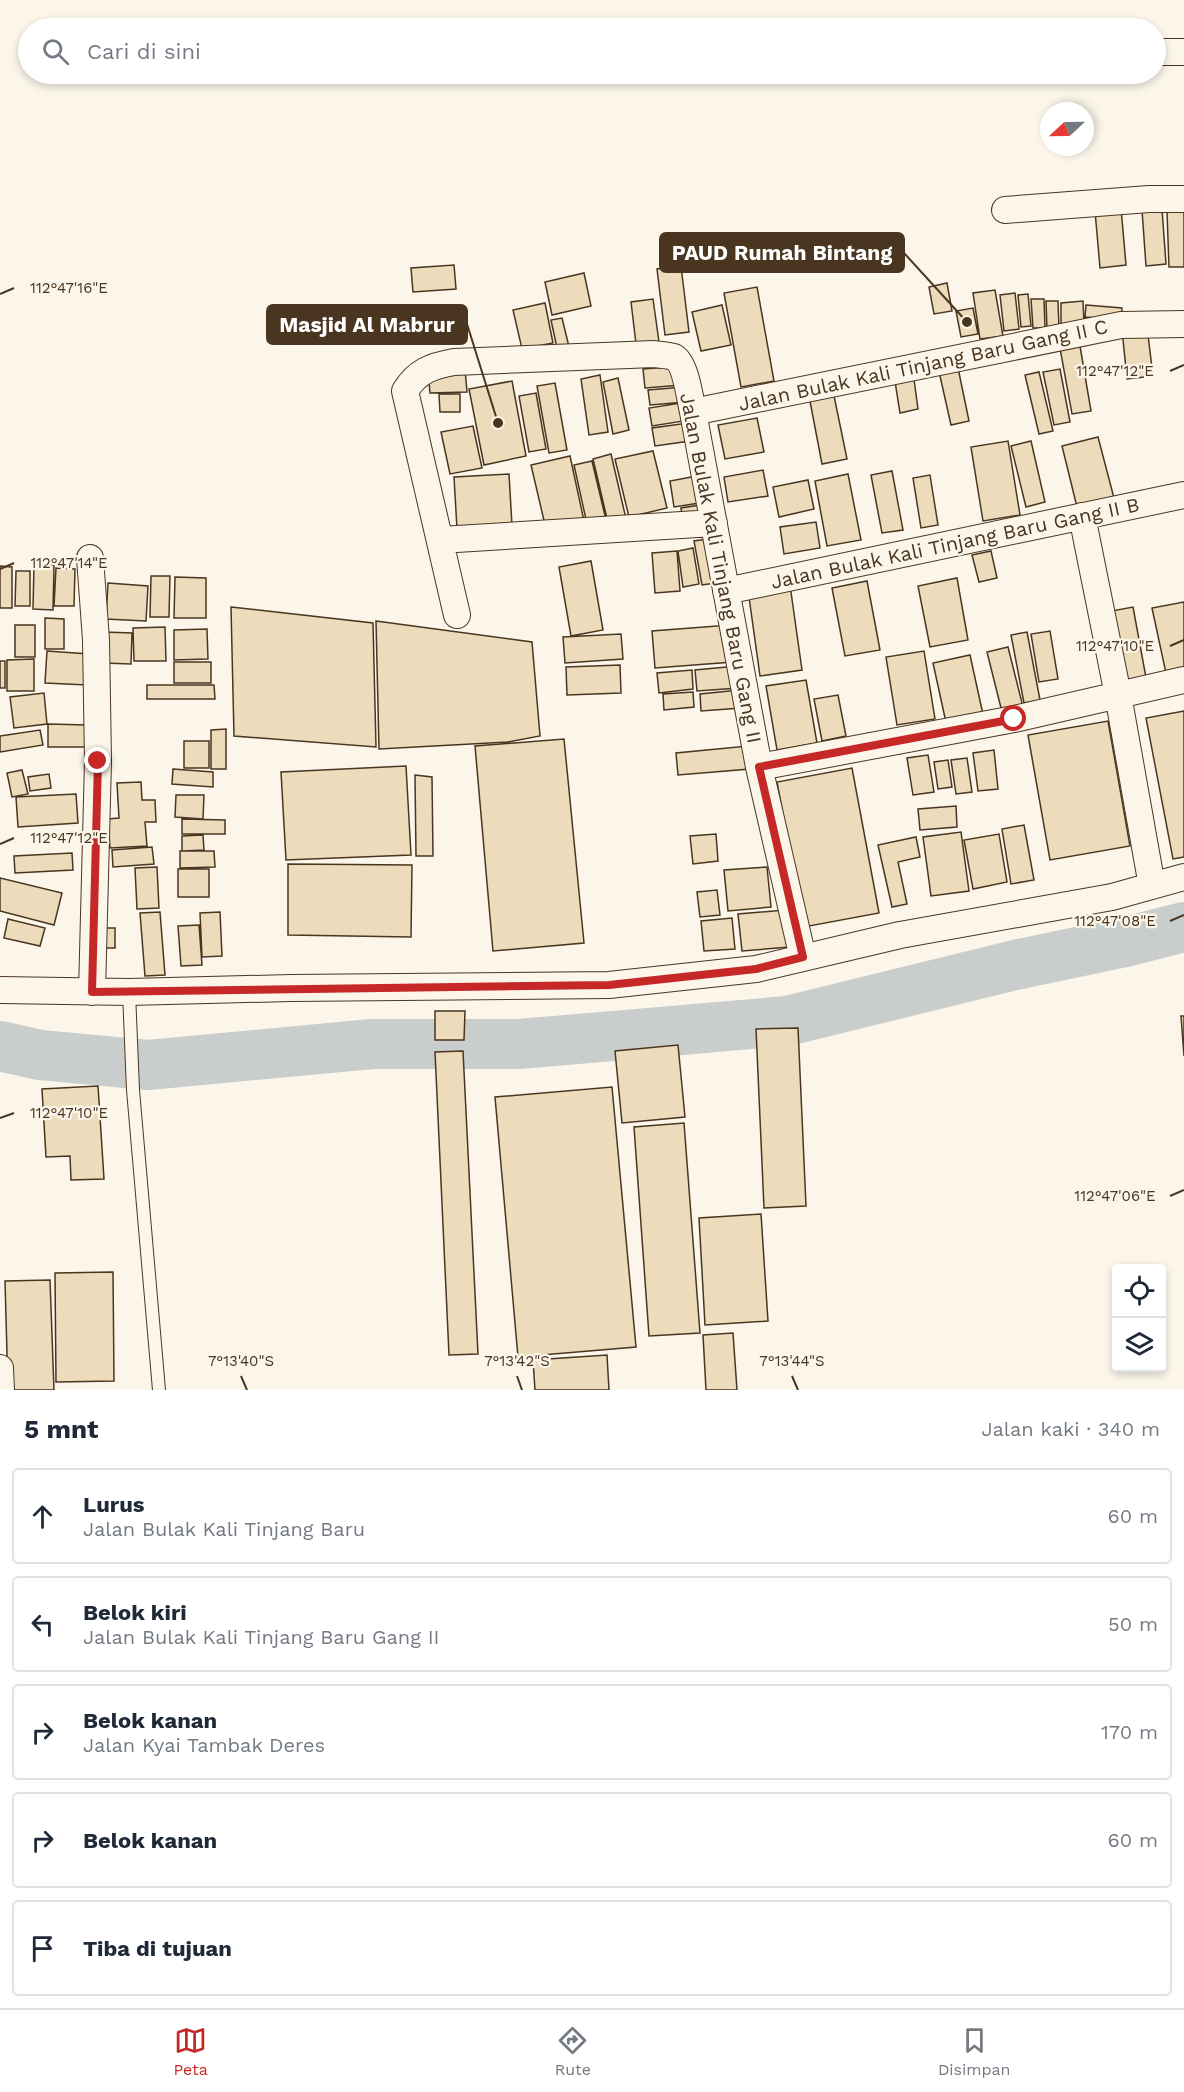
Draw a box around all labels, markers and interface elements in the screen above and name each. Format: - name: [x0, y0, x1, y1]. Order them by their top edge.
- search box: [18, 18, 1166, 84]
- icon: search: [39, 35, 72, 68]
- text: Cari di sini: [87, 39, 201, 64]
- north arrow: [1040, 102, 1094, 156]
- callout: PAUD Rumah Bintang: [660, 233, 904, 272]
- text: PAUD Rumah Bintang: [672, 240, 892, 265]
- text: 112°47'16"E: [30, 279, 108, 297]
- callout: Masjid Al Mabrur: [267, 305, 467, 344]
- text: Masjid Al Mabrur: [279, 312, 455, 337]
- street label: Jalan Bulak Kali Tinjang Baru Gang II C: [736, 314, 1110, 416]
- text: 112°47'12"E: [1076, 362, 1154, 380]
- street label: Jalan Bulak Kali Tinjang Baru Gang II: [675, 391, 767, 745]
- street label: Jalan Bulak Kali Tinjang Baru Gang II B: [768, 492, 1142, 594]
- text: 112°47'14"E: [30, 554, 108, 572]
- text: 112°47'10"E: [1076, 637, 1154, 655]
- route start: [1000, 705, 1026, 731]
- route end: [84, 747, 110, 773]
- text: 112°47'12"E: [30, 829, 108, 847]
- text: 112°47'08"E: [1074, 912, 1156, 930]
- text: 112°47'10"E: [30, 1104, 108, 1122]
- text: 112°47'06"E: [1074, 1187, 1156, 1205]
- map controls: [1112, 1264, 1166, 1372]
- button: locate: [1112, 1264, 1166, 1318]
- button: layers: [1112, 1318, 1166, 1372]
- text: 7°13'40"S: [208, 1352, 274, 1370]
- text: 7°13'42"S: [484, 1352, 550, 1370]
- text: 7°13'44"S: [759, 1352, 825, 1370]
- text: 5 mnt: [24, 1414, 98, 1444]
- text: Jalan kaki · 340 m: [982, 1417, 1160, 1441]
- text: Lurus: [83, 1492, 145, 1517]
- icon: ahead: [26, 1500, 59, 1533]
- text: 60 m: [1108, 1504, 1158, 1528]
- text: Jalan Bulak Kali Tinjang Baru: [83, 1517, 365, 1541]
- text: Belok kiri: [83, 1600, 187, 1625]
- icon: left: [26, 1608, 59, 1641]
- text: 50 m: [1108, 1612, 1158, 1636]
- text: Jalan Bulak Kali Tinjang Baru Gang II: [83, 1625, 439, 1649]
- text: Belok kanan: [83, 1708, 217, 1733]
- icon: right: [26, 1716, 59, 1749]
- text: 170 m: [1101, 1720, 1158, 1744]
- text: Jalan Kyai Tambak Deres: [83, 1733, 325, 1757]
- icon: right: [26, 1824, 59, 1857]
- text: Belok kanan: [83, 1828, 217, 1853]
- text: 60 m: [1108, 1828, 1158, 1852]
- icon: arrive: [26, 1932, 59, 1965]
- text: Tiba di tujuan: [83, 1936, 232, 1961]
- tab: Peta: [173, 2024, 208, 2079]
- tab: Rute: [555, 2024, 591, 2079]
- tab: Disimpan: [938, 2024, 1011, 2079]

